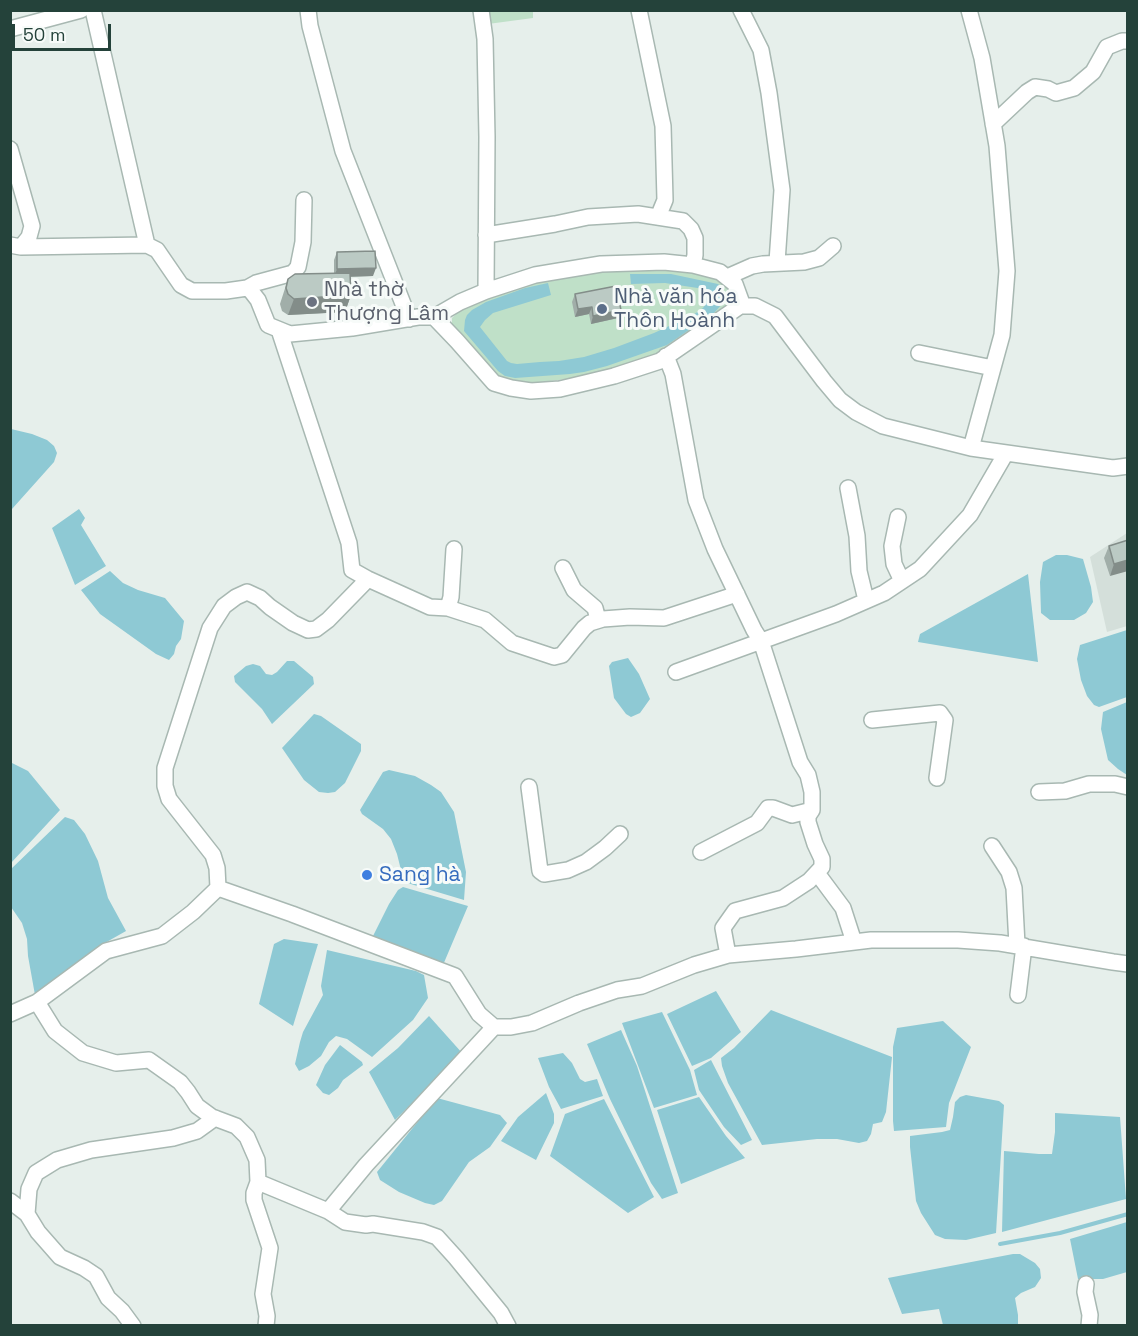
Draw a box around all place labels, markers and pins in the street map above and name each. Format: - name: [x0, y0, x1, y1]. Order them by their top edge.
- place label: Nhà thờ Thượng Lâm: [324, 277, 449, 327]
- place label: Nhà văn hóa Thôn Hoành: [614, 284, 738, 334]
- marker: Nhà thờ Thượng Lâm: [305, 295, 319, 309]
- marker: Nhà văn hóa Thôn Hoành: [595, 302, 609, 316]
- place label: Sang hà: [379, 862, 461, 888]
- marker: Sang hà: [360, 868, 374, 882]

